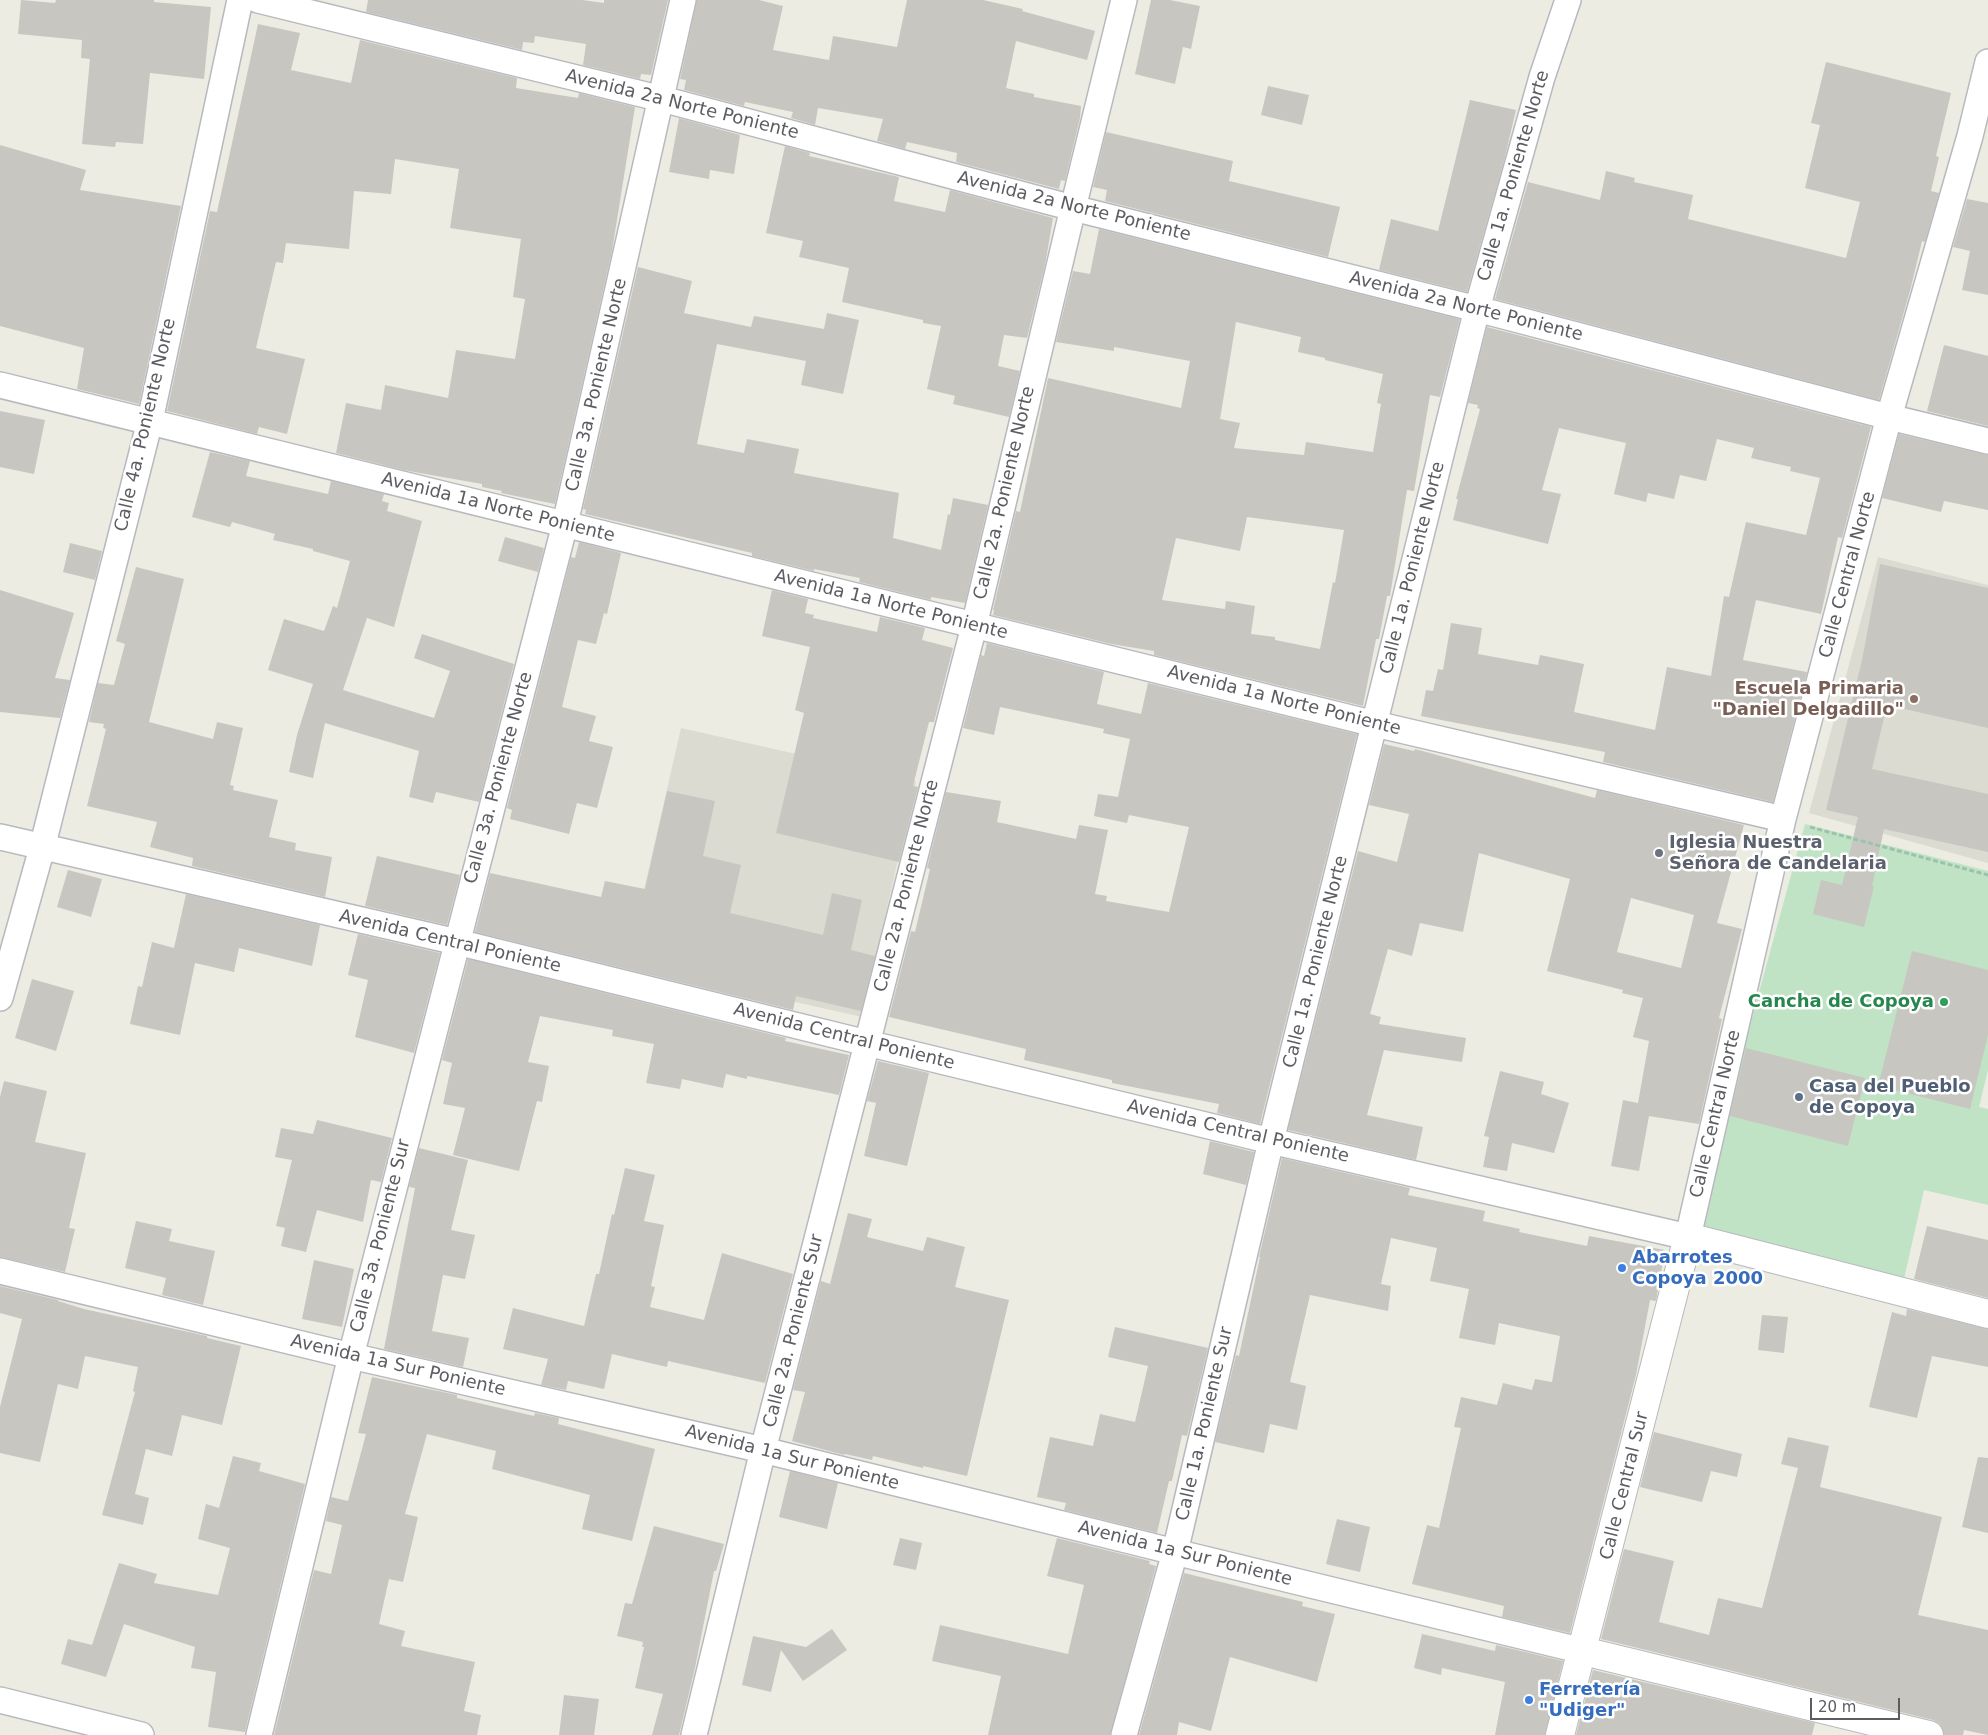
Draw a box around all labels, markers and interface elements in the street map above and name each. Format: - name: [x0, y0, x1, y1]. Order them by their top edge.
- street label: Avenida 2a Norte Poniente: [563, 66, 801, 144]
- street label: Calle 1a. Poniente Norte: [1474, 68, 1554, 284]
- street label: Avenida 2a Norte Poniente: [955, 168, 1193, 246]
- street label: Avenida 2a Norte Poniente: [1347, 268, 1585, 346]
- street label: Calle 3a. Poniente Norte: [562, 276, 632, 494]
- street label: Calle 4a. Poniente Norte: [111, 316, 181, 534]
- street label: Calle 2a. Poniente Norte: [970, 384, 1040, 602]
- street label: Calle 1a. Poniente Norte: [1376, 459, 1450, 677]
- street label: Avenida 1a Norte Poniente: [379, 469, 617, 547]
- street label: Calle Central Norte: [1815, 489, 1881, 661]
- street label: Avenida 1a Norte Poniente: [772, 566, 1010, 644]
- street label: Avenida 1a Norte Poniente: [1165, 662, 1403, 740]
- street label: Calle 3a. Poniente Norte: [460, 670, 538, 886]
- place label: Escuela Primaria "Daniel Delgadillo": [1712, 678, 1904, 721]
- marker: Escuela Primaria "Daniel Delgadillo": [1908, 693, 1920, 705]
- street label: Calle 2a. Poniente Norte: [870, 777, 944, 995]
- place label: Iglesia Nuestra Señora de Candelaria: [1669, 832, 1887, 874]
- marker: Iglesia Nuestra Señora de Candelaria: [1653, 847, 1665, 859]
- street label: Calle 1a. Poniente Norte: [1279, 853, 1353, 1071]
- street label: Avenida Central Poniente: [337, 906, 563, 978]
- place label: Cancha de Copoya: [1748, 991, 1934, 1013]
- marker: Cancha de Copoya: [1938, 996, 1950, 1008]
- street label: Avenida Central Poniente: [731, 999, 957, 1075]
- street label: Calle Central Norte: [1686, 1028, 1746, 1200]
- place label: Casa del Pueblo de Copoya: [1809, 1076, 1971, 1118]
- marker: Casa del Pueblo de Copoya: [1793, 1091, 1805, 1103]
- street label: Avenida Central Poniente: [1125, 1096, 1351, 1168]
- street label: Calle 3a. Poniente Sur: [347, 1137, 415, 1335]
- street label: Calle 2a. Poniente Sur: [760, 1232, 828, 1430]
- place label: Abarrotes Copoya 2000: [1632, 1247, 1763, 1290]
- marker: Abarrotes Copoya 2000: [1616, 1262, 1628, 1274]
- street label: Calle 1a. Poniente Sur: [1172, 1325, 1238, 1523]
- street label: Avenida 1a Sur Poniente: [288, 1331, 508, 1401]
- street label: Calle Central Sur: [1596, 1410, 1654, 1562]
- street label: Avenida 1a Sur Poniente: [683, 1421, 901, 1495]
- street label: Avenida 1a Sur Poniente: [1076, 1517, 1294, 1591]
- place label: Ferretería "Udiger": [1539, 1679, 1641, 1722]
- scale bar: [1813, 1688, 1903, 1720]
- marker: Ferretería "Udiger": [1523, 1694, 1535, 1706]
- text: 20 m: [1818, 1698, 1856, 1716]

